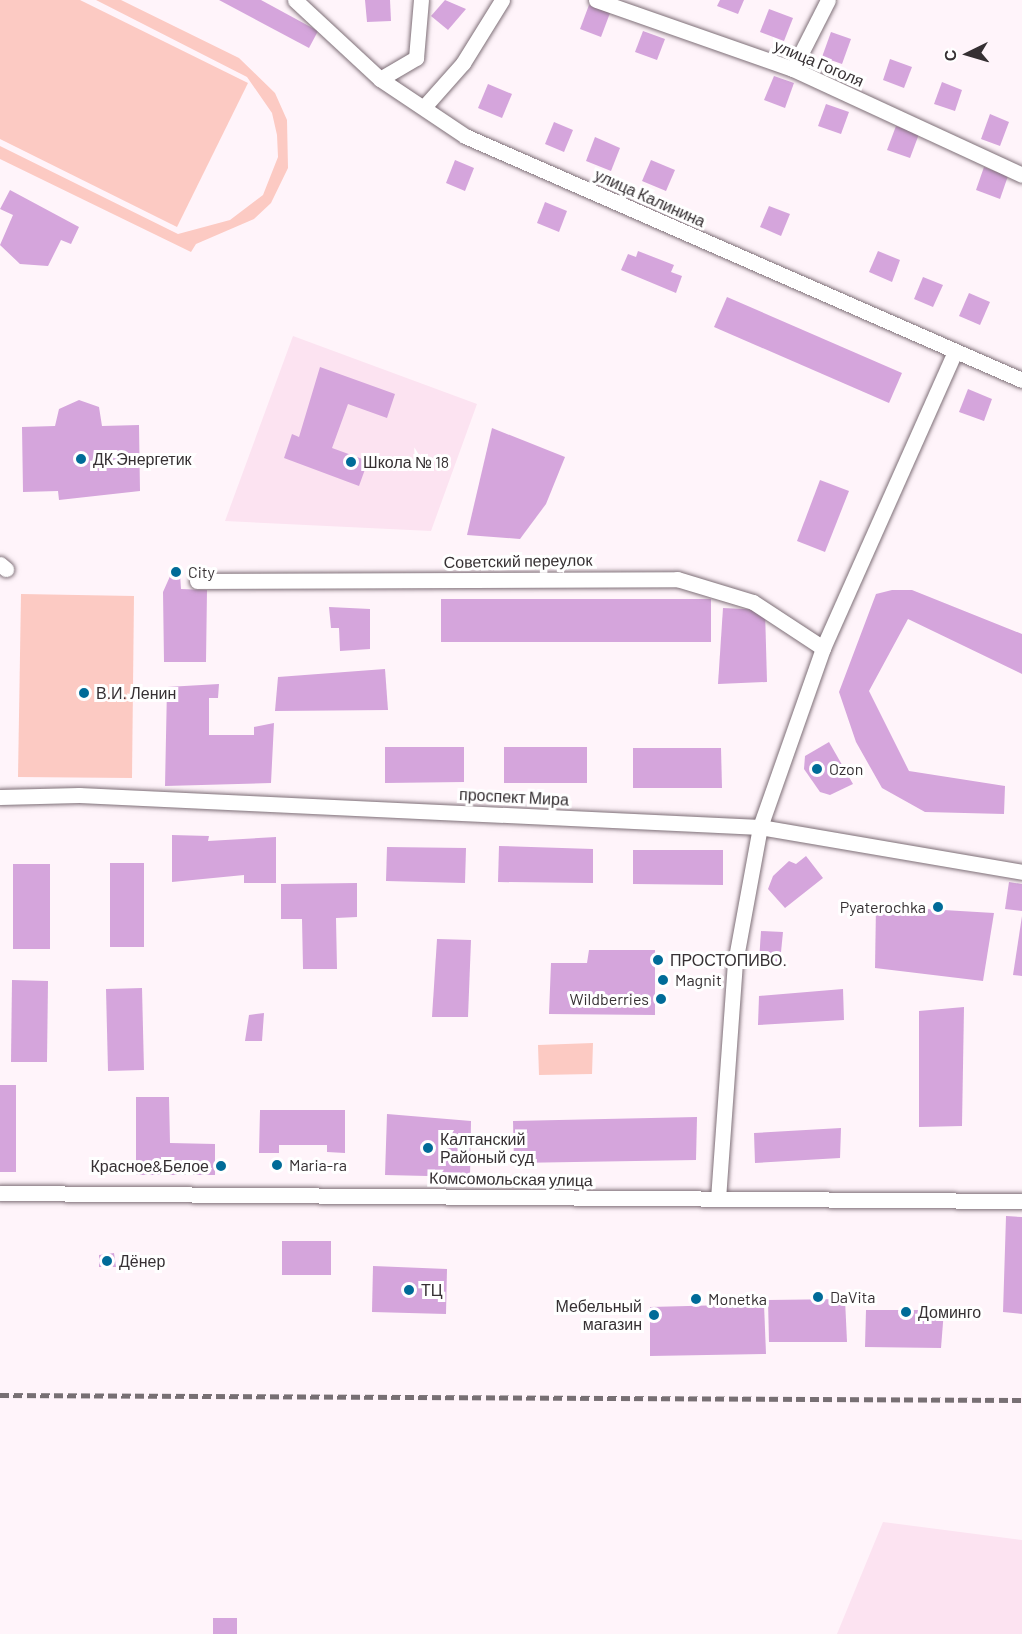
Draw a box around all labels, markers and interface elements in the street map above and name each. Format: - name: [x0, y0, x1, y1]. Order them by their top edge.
- north arrow: [938, 24, 998, 84]
- street label: улица Гоголя: [771, 35, 867, 91]
- text: С: [940, 49, 960, 62]
- street label: улица Калинина: [592, 165, 708, 231]
- place label: ДК Энергетик: [93, 449, 192, 469]
- marker: ДК Энергетик: [74, 452, 88, 466]
- place label: Школа № 18: [363, 452, 449, 472]
- marker: Школа № 18: [344, 455, 358, 469]
- street label: Советский переулок: [444, 550, 592, 572]
- place label: City: [188, 562, 215, 582]
- marker: City: [169, 565, 183, 579]
- place label: В.И. Ленин: [96, 683, 176, 703]
- marker: В.И. Ленин: [77, 686, 91, 700]
- place label: Ozon: [829, 759, 863, 779]
- marker: Ozon: [810, 762, 824, 776]
- street label: проспект Мира: [459, 785, 569, 809]
- place label: Pyaterochka: [840, 897, 926, 917]
- marker: Pyaterochka: [931, 900, 945, 914]
- place label: ПРОСТОПИВО.: [670, 950, 787, 970]
- marker: ПРОСТОПИВО.: [651, 953, 665, 967]
- place label: Magnit: [675, 970, 722, 990]
- marker: Magnit: [656, 973, 670, 987]
- place label: Wildberries: [569, 989, 649, 1009]
- marker: Wildberries: [654, 992, 668, 1006]
- place label: Калтанский Районый суд: [440, 1129, 534, 1167]
- marker: Калтанский Районый суд: [421, 1141, 435, 1155]
- place label: Maria-ra: [289, 1155, 347, 1175]
- place label: Красное&Белое: [91, 1156, 209, 1176]
- marker: Maria-ra: [270, 1158, 284, 1172]
- marker: Красное&Белое: [214, 1159, 228, 1173]
- street label: Комсомольская улица: [429, 1168, 593, 1190]
- place label: Дёнер: [119, 1251, 165, 1271]
- marker: Дёнер: [100, 1254, 114, 1268]
- place label: ТЦ: [421, 1280, 443, 1300]
- marker: ТЦ: [402, 1283, 416, 1297]
- place label: DaVita: [830, 1287, 875, 1307]
- place label: Monetka: [708, 1289, 767, 1309]
- marker: DaVita: [811, 1290, 825, 1304]
- marker: Monetka: [689, 1292, 703, 1306]
- place label: Мебельный магазин: [555, 1296, 642, 1334]
- place label: Доминго: [918, 1302, 981, 1322]
- marker: Доминго: [899, 1305, 913, 1319]
- marker: Мебельный магазин: [647, 1308, 661, 1322]

